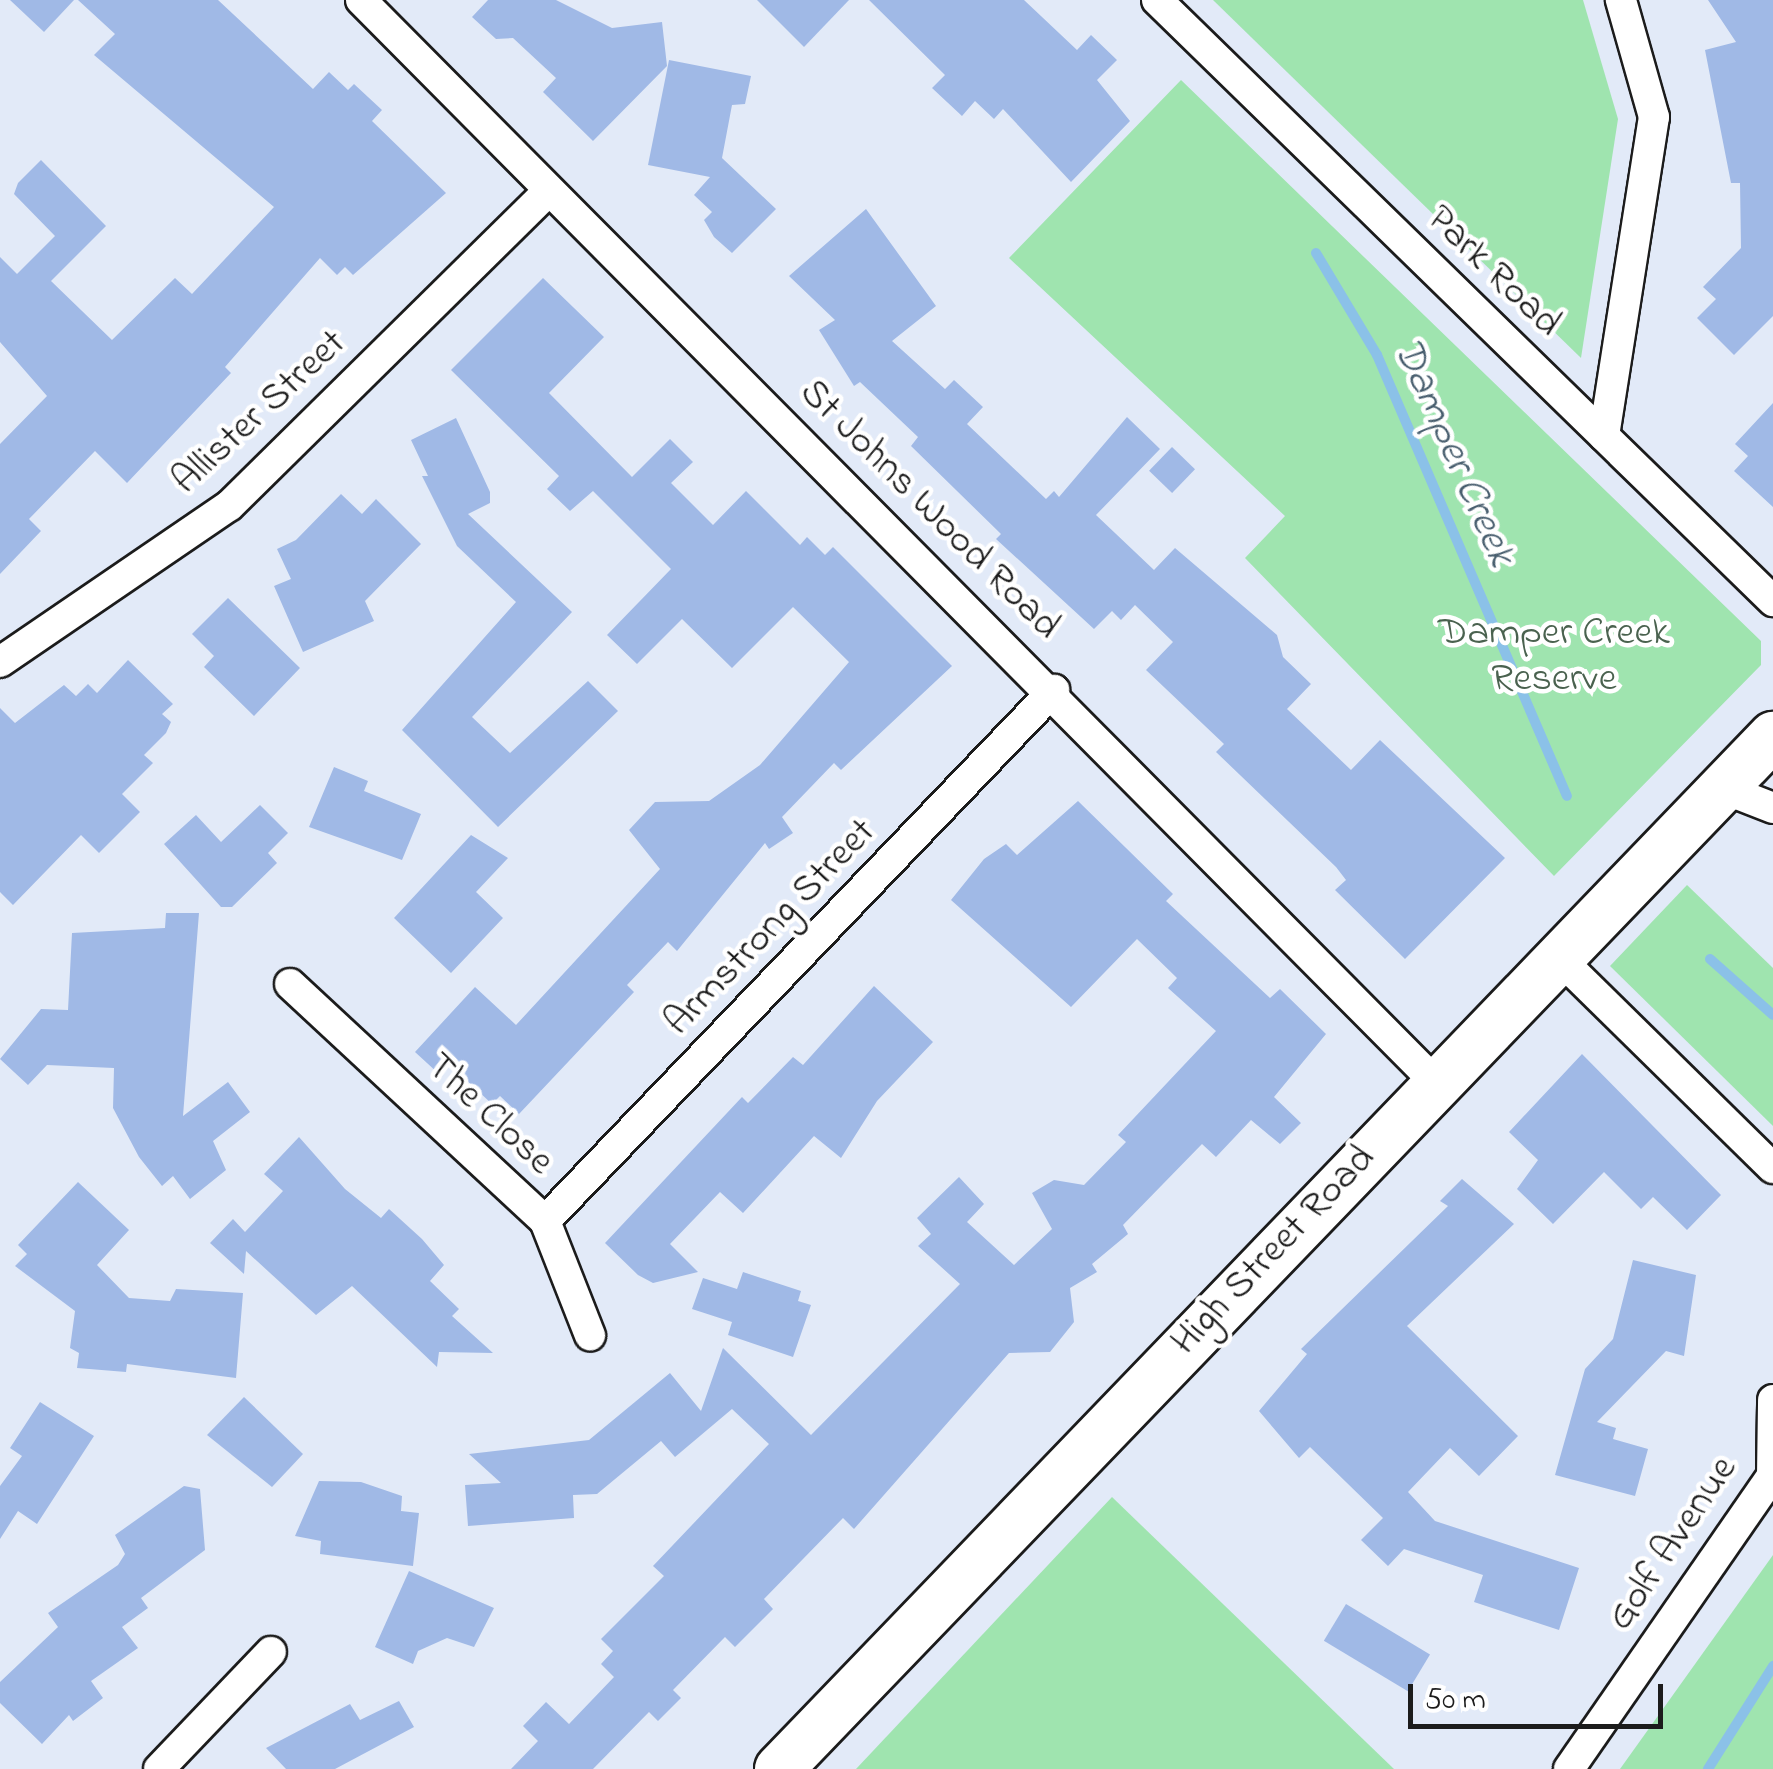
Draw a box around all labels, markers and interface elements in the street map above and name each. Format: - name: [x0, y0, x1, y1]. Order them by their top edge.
- street label: Park Road: [1415, 196, 1571, 348]
- street label: Allister Street: [163, 320, 357, 506]
- water label: Damper Creek: [1380, 332, 1526, 574]
- street label: St Johns Wood Road: [788, 369, 1070, 651]
- park label: Damper Creek Reserve: [1438, 610, 1670, 704]
- street label: Armstrong Street: [655, 809, 887, 1047]
- street label: The Close: [415, 1044, 563, 1186]
- street label: High Street Road: [1162, 1136, 1386, 1366]
- street label: Golf Avenue: [1597, 1448, 1749, 1640]
- scale bar: [1413, 1664, 1668, 1726]
- text: 50 m: [1425, 1679, 1486, 1723]

